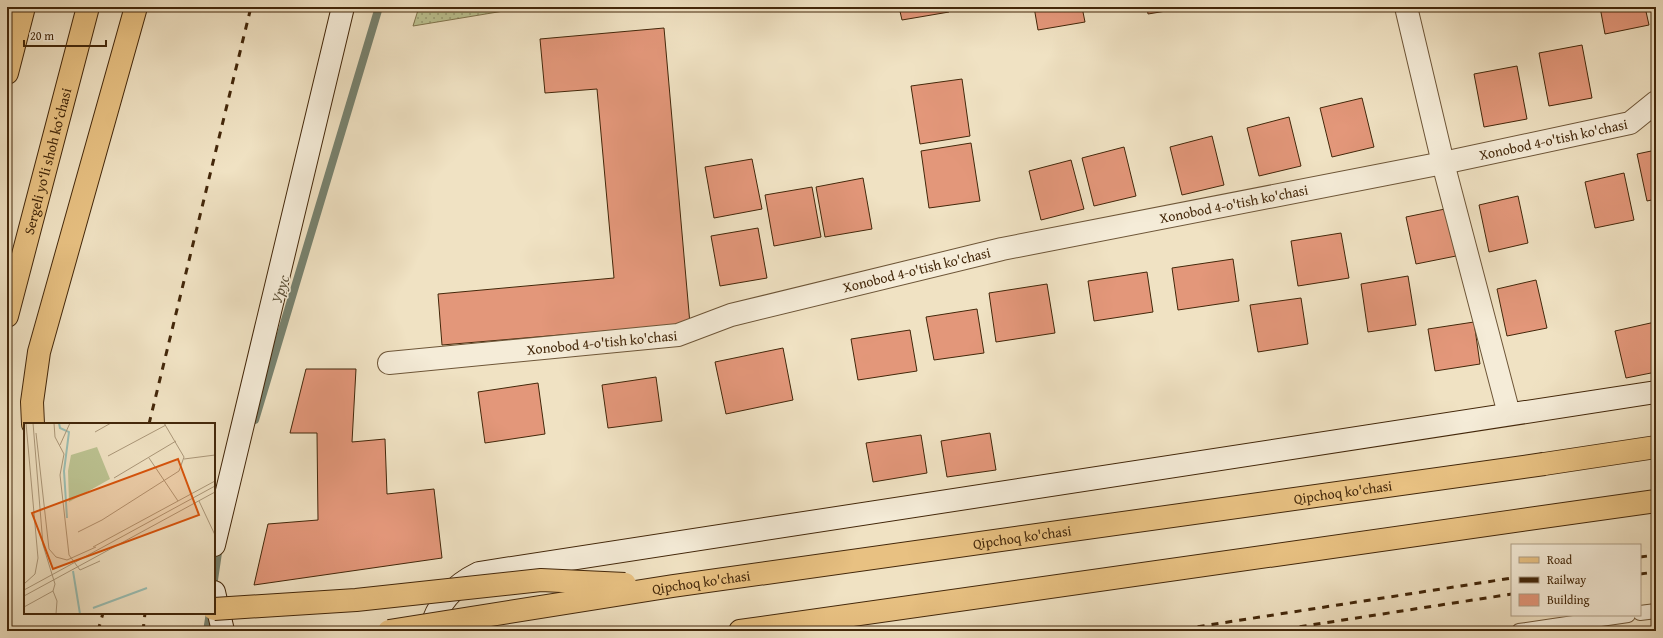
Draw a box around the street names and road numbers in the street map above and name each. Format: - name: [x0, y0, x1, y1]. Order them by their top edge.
- street label: Sergeli yo‘li shoh ko‘chasi: [19, 86, 76, 237]
- street label: Xonobod 4-o'tish ko'chasi: [1477, 114, 1629, 165]
- street label: Xonobod 4-o'tish ko'chasi: [1158, 180, 1310, 228]
- street label: Xonobod 4-o'tish ko'chasi: [841, 242, 992, 297]
- street label: Xonobod 4-o'tish ko'chasi: [526, 325, 678, 360]
- street label: Qipchoq ko'chasi: [1292, 475, 1393, 509]
- street label: Qipchoq ko'chasi: [972, 520, 1073, 554]
- street label: Qipchoq ko'chasi: [651, 565, 752, 599]

